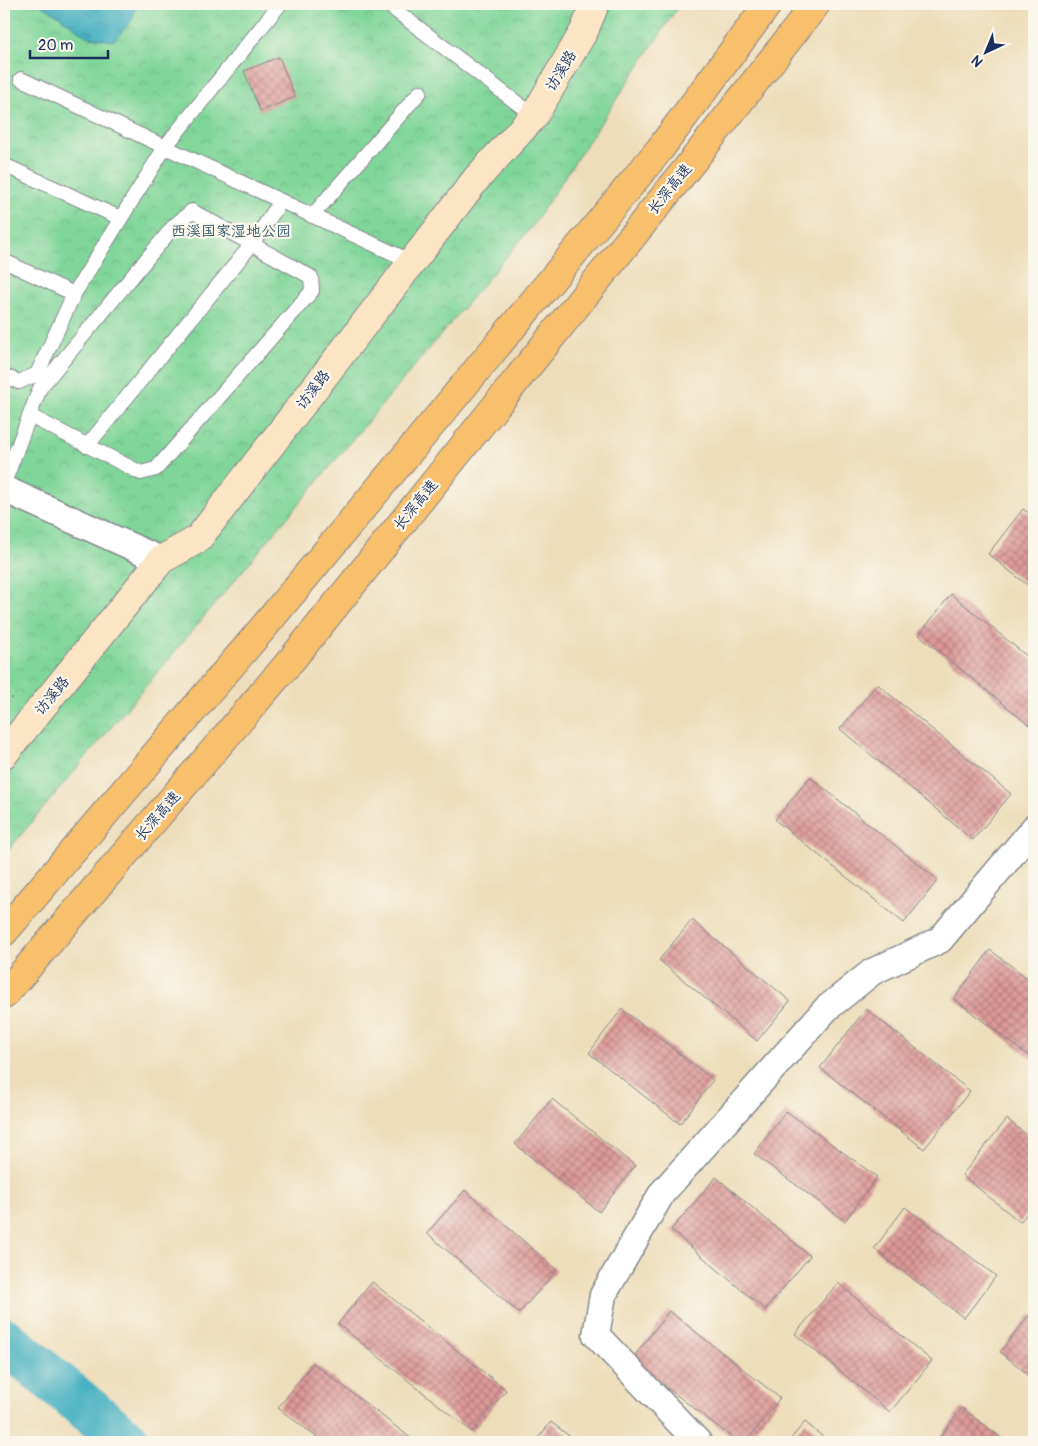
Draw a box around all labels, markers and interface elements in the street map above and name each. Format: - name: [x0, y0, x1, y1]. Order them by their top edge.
- scale bar: [30, 28, 108, 60]
- north arrow: [960, 28, 1010, 78]
- text: 20 m: [38, 36, 73, 55]
- street label: 访溪路: [541, 47, 581, 95]
- text: N: [968, 52, 987, 70]
- street label: 长深高速: [644, 160, 696, 218]
- park label: 西溪国家湿地公园: [171, 222, 291, 241]
- street label: 访溪路: [292, 366, 334, 414]
- street label: 长深高速: [390, 476, 442, 534]
- street label: 访溪路: [30, 673, 74, 719]
- street label: 长深高速: [131, 787, 185, 845]

